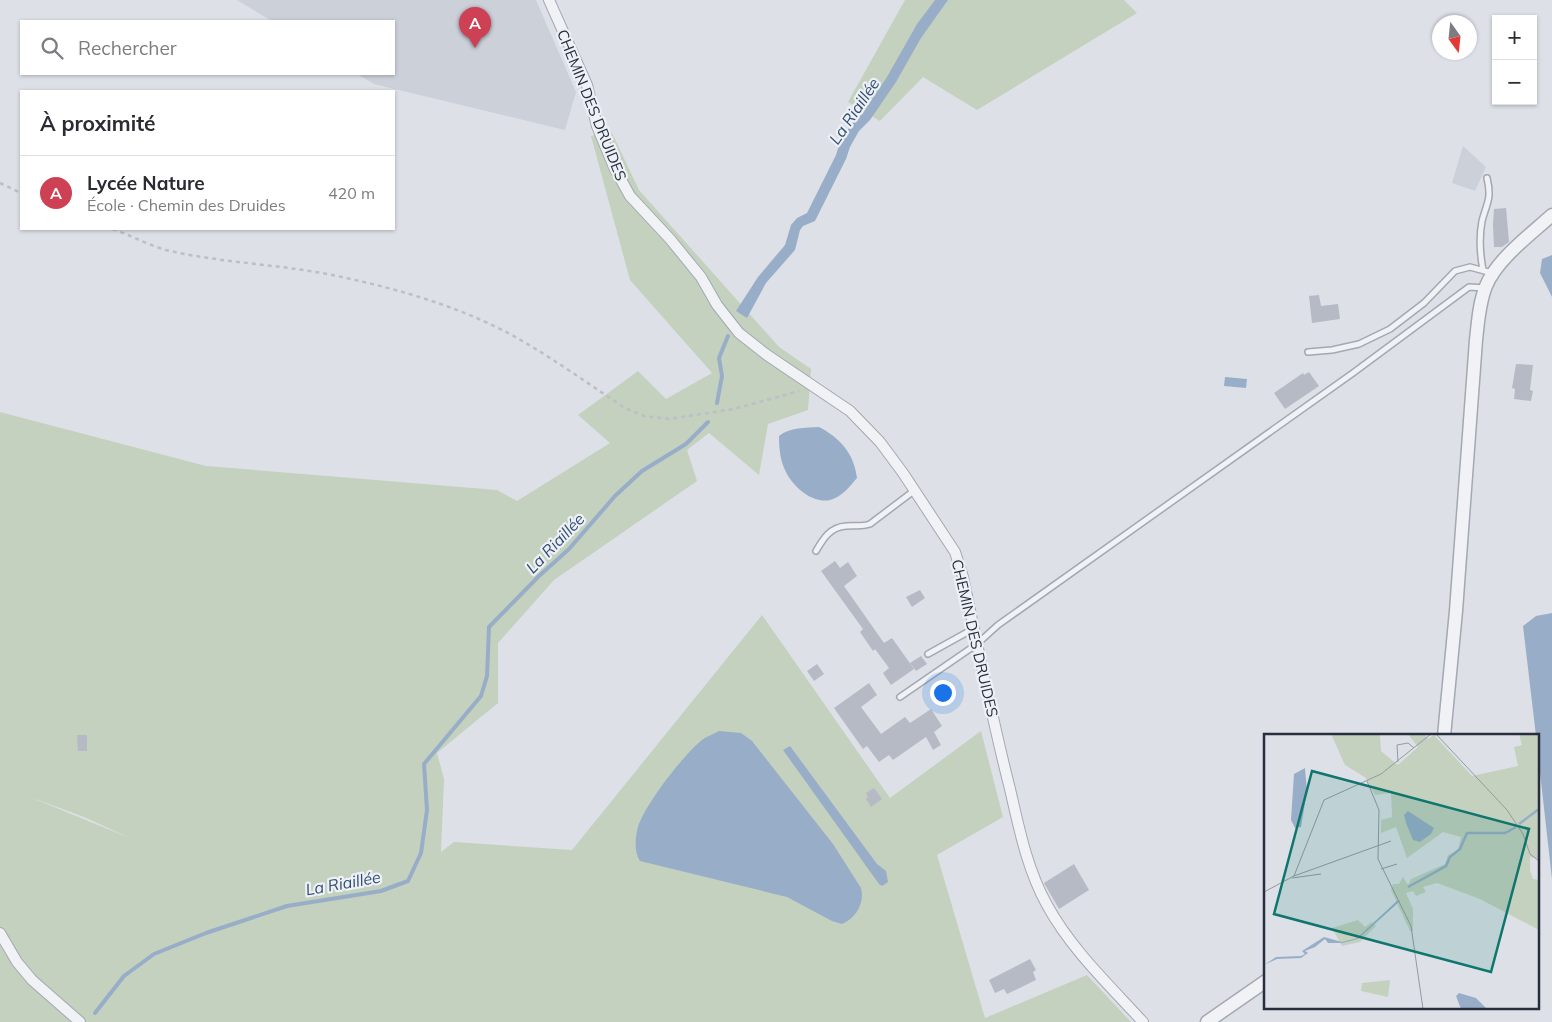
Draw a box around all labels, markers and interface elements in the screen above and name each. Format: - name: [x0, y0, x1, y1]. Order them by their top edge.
- pin: A: [459, 7, 491, 48]
- north arrow: [1432, 15, 1477, 60]
- map controls: [1492, 15, 1537, 105]
- button: +: [1492, 15, 1537, 60]
- search box: [20, 20, 395, 75]
- street label: CHEMIN DES DRUIDES: [553, 27, 631, 183]
- icon: search: [38, 34, 66, 62]
- text: Rechercher: [78, 36, 177, 60]
- button: −: [1492, 60, 1537, 105]
- water label: La Riaillée: [825, 74, 884, 148]
- text: À proximité: [40, 110, 156, 136]
- text: Lycée Nature: [87, 171, 205, 195]
- text: A: [50, 183, 62, 203]
- text: 420 m: [328, 183, 375, 203]
- text: École · Chemin des Druides: [87, 195, 286, 215]
- water label: La Riaillée: [521, 509, 589, 577]
- street label: CHEMIN DES DRUIDES: [948, 557, 1002, 719]
- your location: [930, 680, 956, 706]
- inset map: [1264, 734, 1540, 1010]
- water label: La Riaillée: [304, 867, 382, 899]

